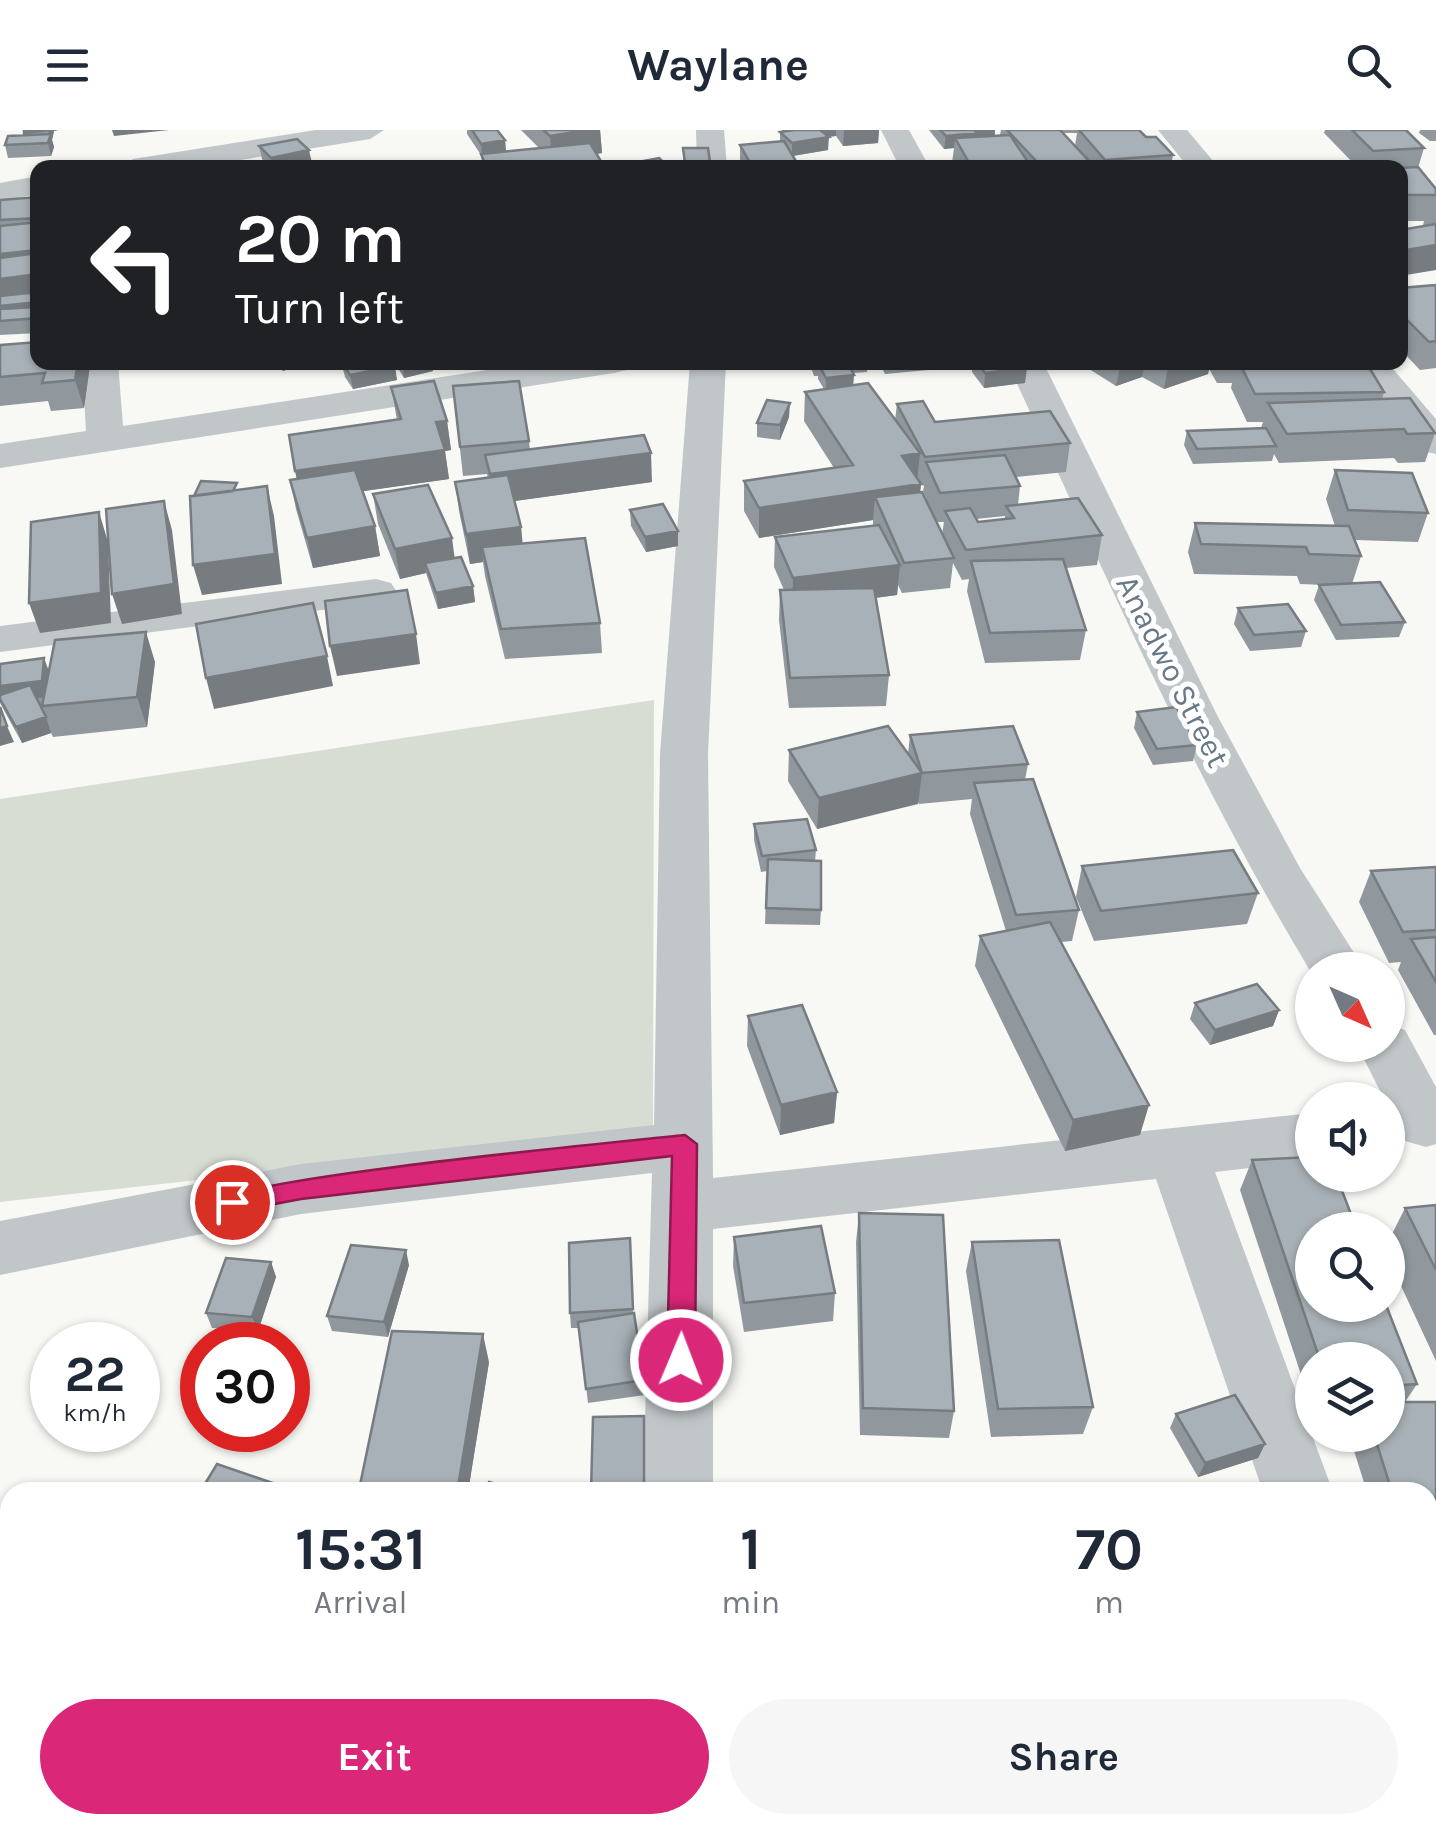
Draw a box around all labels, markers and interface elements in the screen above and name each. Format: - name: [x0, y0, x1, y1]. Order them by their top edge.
- icon: menu: [40, 38, 95, 93]
- icon: search: [1341, 38, 1396, 93]
- text: Waylane: [627, 39, 809, 91]
- text: 20 m: [235, 198, 406, 280]
- icon: left: [70, 200, 200, 330]
- text: Turn left: [235, 282, 404, 334]
- street label: Anadwo Street: [1108, 569, 1237, 773]
- north arrow: [1295, 952, 1405, 1062]
- map controls: [1295, 952, 1405, 1452]
- button: sound: [1295, 1082, 1405, 1192]
- pin: [190, 1160, 275, 1245]
- icon: arrive: [205, 1175, 260, 1230]
- button: search: [1295, 1212, 1405, 1322]
- position arrow: [629, 1308, 733, 1412]
- speed limit sign: 30: [180, 1322, 310, 1452]
- button: layers: [1295, 1342, 1405, 1452]
- text: 22: [65, 1345, 125, 1404]
- text: km/h: [63, 1398, 127, 1427]
- text: 15:31: [295, 1514, 426, 1584]
- text: 1: [740, 1514, 761, 1584]
- text: 70: [1075, 1514, 1143, 1584]
- text: Arrival: [314, 1584, 408, 1621]
- text: min: [721, 1584, 780, 1621]
- text: m: [1094, 1584, 1124, 1621]
- button: Exit: [40, 1699, 709, 1814]
- button: Share: [729, 1699, 1398, 1814]

